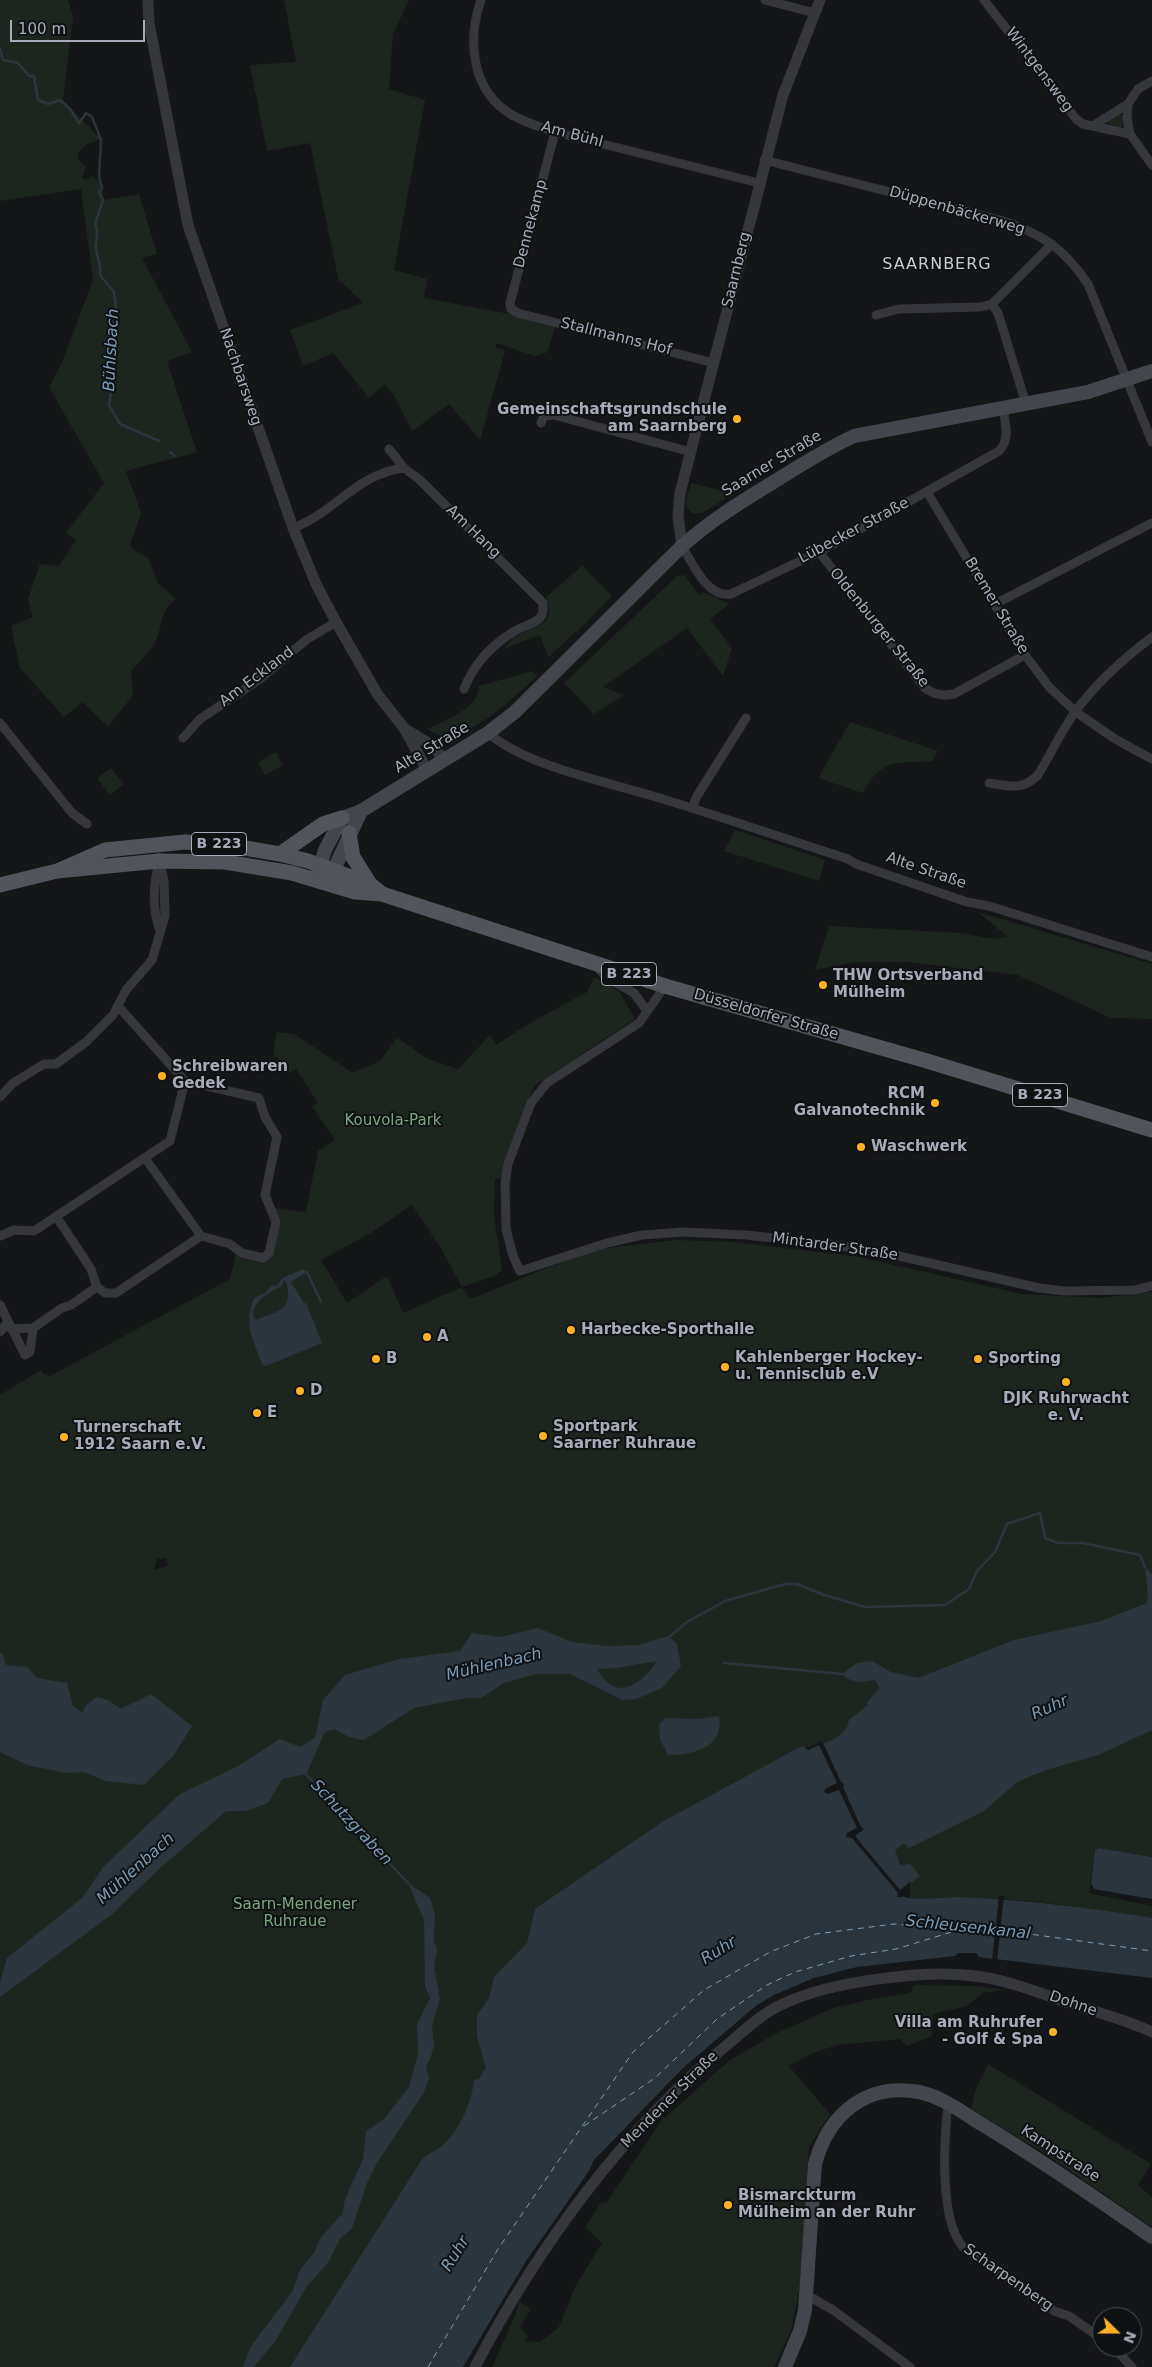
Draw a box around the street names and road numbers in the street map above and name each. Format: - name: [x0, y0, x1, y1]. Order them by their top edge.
- street label: Wintgensweg: [1001, 24, 1077, 116]
- street label: Am Bühl: [539, 118, 605, 152]
- street label: Dennekamp: [511, 178, 551, 270]
- street label: Düppenbäckerweg: [887, 183, 1027, 239]
- street label: Saarnberg: [719, 230, 755, 310]
- street label: Stallmanns Hof: [558, 314, 674, 360]
- street label: Nachbarsweg: [215, 326, 265, 428]
- street label: Saarner Straße: [719, 427, 825, 501]
- street label: Lübecker Straße: [796, 494, 912, 568]
- street label: Am Hang: [442, 502, 504, 562]
- street label: Bremer Straße: [960, 554, 1032, 658]
- street label: Oldenburger Straße: [825, 565, 933, 691]
- street label: Am Eckland: [216, 643, 298, 711]
- street label: Alte Straße: [391, 719, 473, 777]
- road number: B 223: [192, 832, 246, 856]
- street label: Alte Straße: [883, 849, 969, 893]
- road number: B 223: [602, 962, 656, 986]
- street label: Düsseldorfer Straße: [692, 986, 840, 1044]
- road number: B 223: [1012, 1084, 1068, 1106]
- street label: Mintarder Straße: [771, 1229, 899, 1265]
- street label: Dohne: [1047, 1988, 1099, 2020]
- street label: Mendener Straße: [618, 2048, 722, 2152]
- street label: Kampstraße: [1017, 2122, 1103, 2186]
- street label: Scharpenberg: [960, 2240, 1056, 2316]

